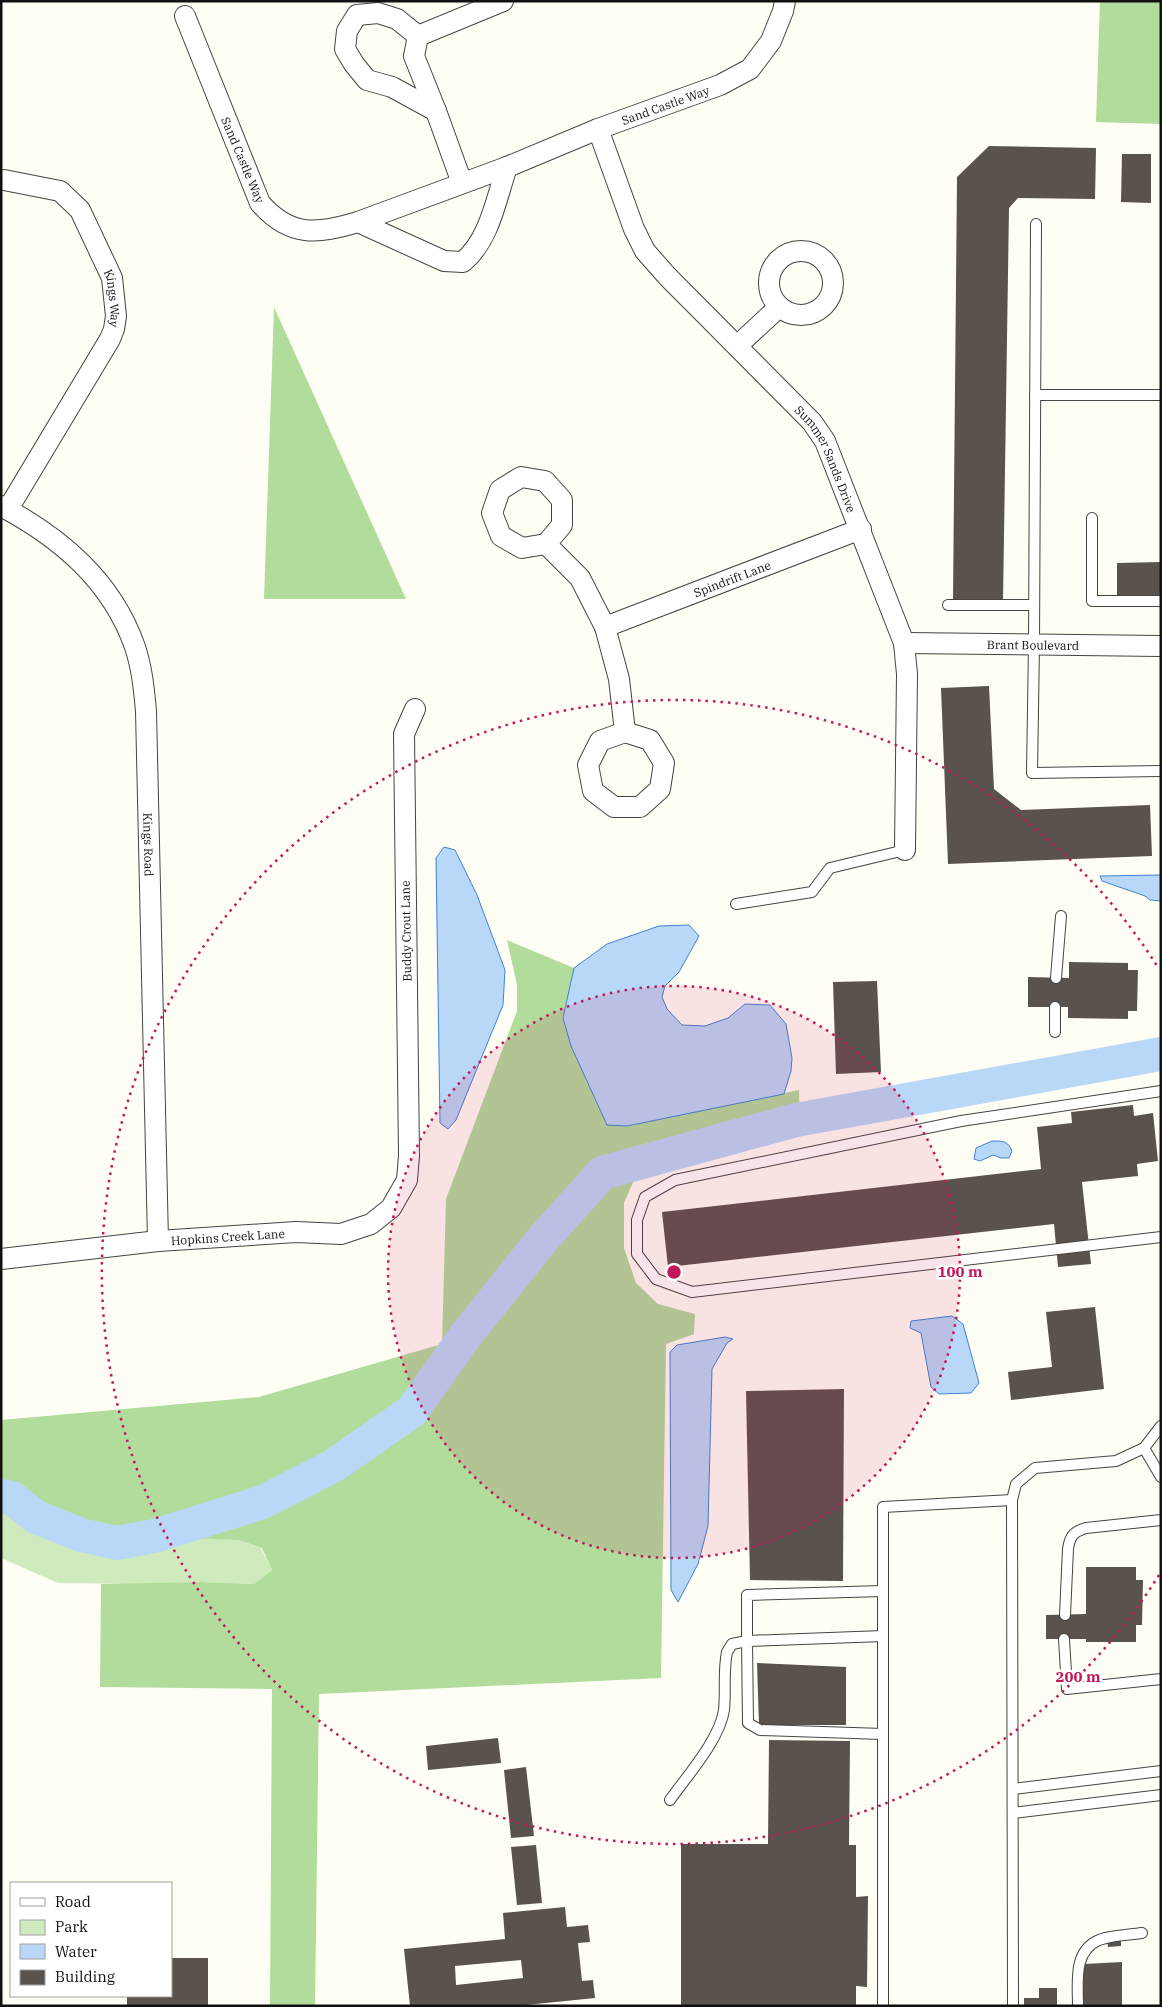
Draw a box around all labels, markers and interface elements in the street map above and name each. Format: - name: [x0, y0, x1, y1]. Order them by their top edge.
- street label: Sand Castle Way: [619, 82, 712, 128]
- street label: Sand Castle Way: [218, 115, 268, 206]
- street label: Kings Way: [101, 266, 124, 329]
- street label: Summer Sands Drive: [792, 402, 860, 514]
- street label: Spindrift Lane: [691, 557, 773, 600]
- street label: Brant Boulevard: [987, 636, 1079, 653]
- street label: Kings Road: [141, 813, 157, 877]
- street label: Buddy Crout Lane: [398, 880, 414, 982]
- street label: Hopkins Creek Lane: [170, 1225, 285, 1248]
- text: 100 m: [937, 1262, 983, 1281]
- centre of rings: [665, 1263, 683, 1281]
- text: 200 m: [1055, 1667, 1101, 1686]
- legend: [10, 1882, 172, 1997]
- text: Road: [55, 1892, 91, 1911]
- text: Park: [55, 1917, 88, 1936]
- text: Water: [55, 1942, 97, 1961]
- text: Building: [55, 1967, 115, 1986]

